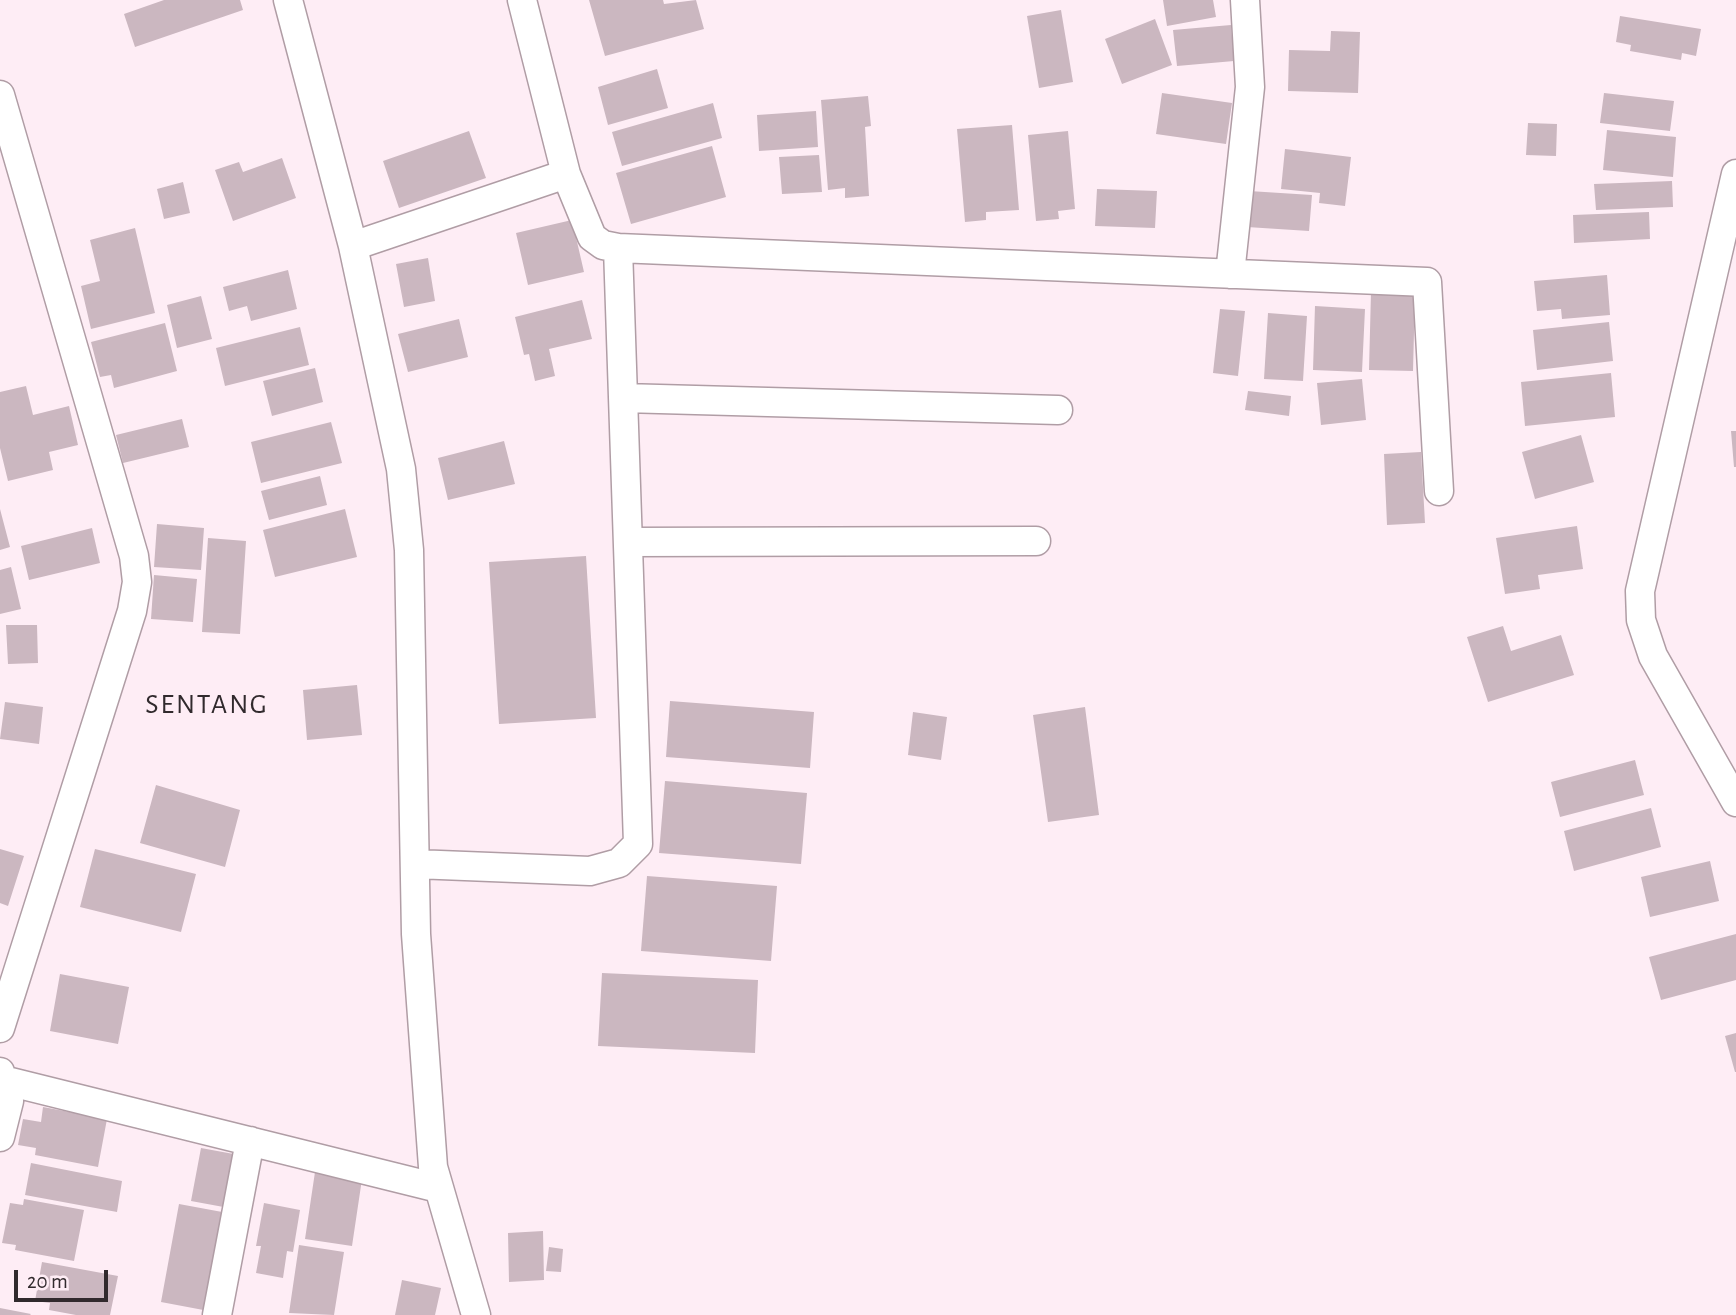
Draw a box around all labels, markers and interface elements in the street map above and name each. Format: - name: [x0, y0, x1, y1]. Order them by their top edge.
- district label: SENTANG: [146, 688, 268, 722]
- scale bar: [18, 1256, 112, 1300]
- text: 20 m: [27, 1271, 68, 1292]

